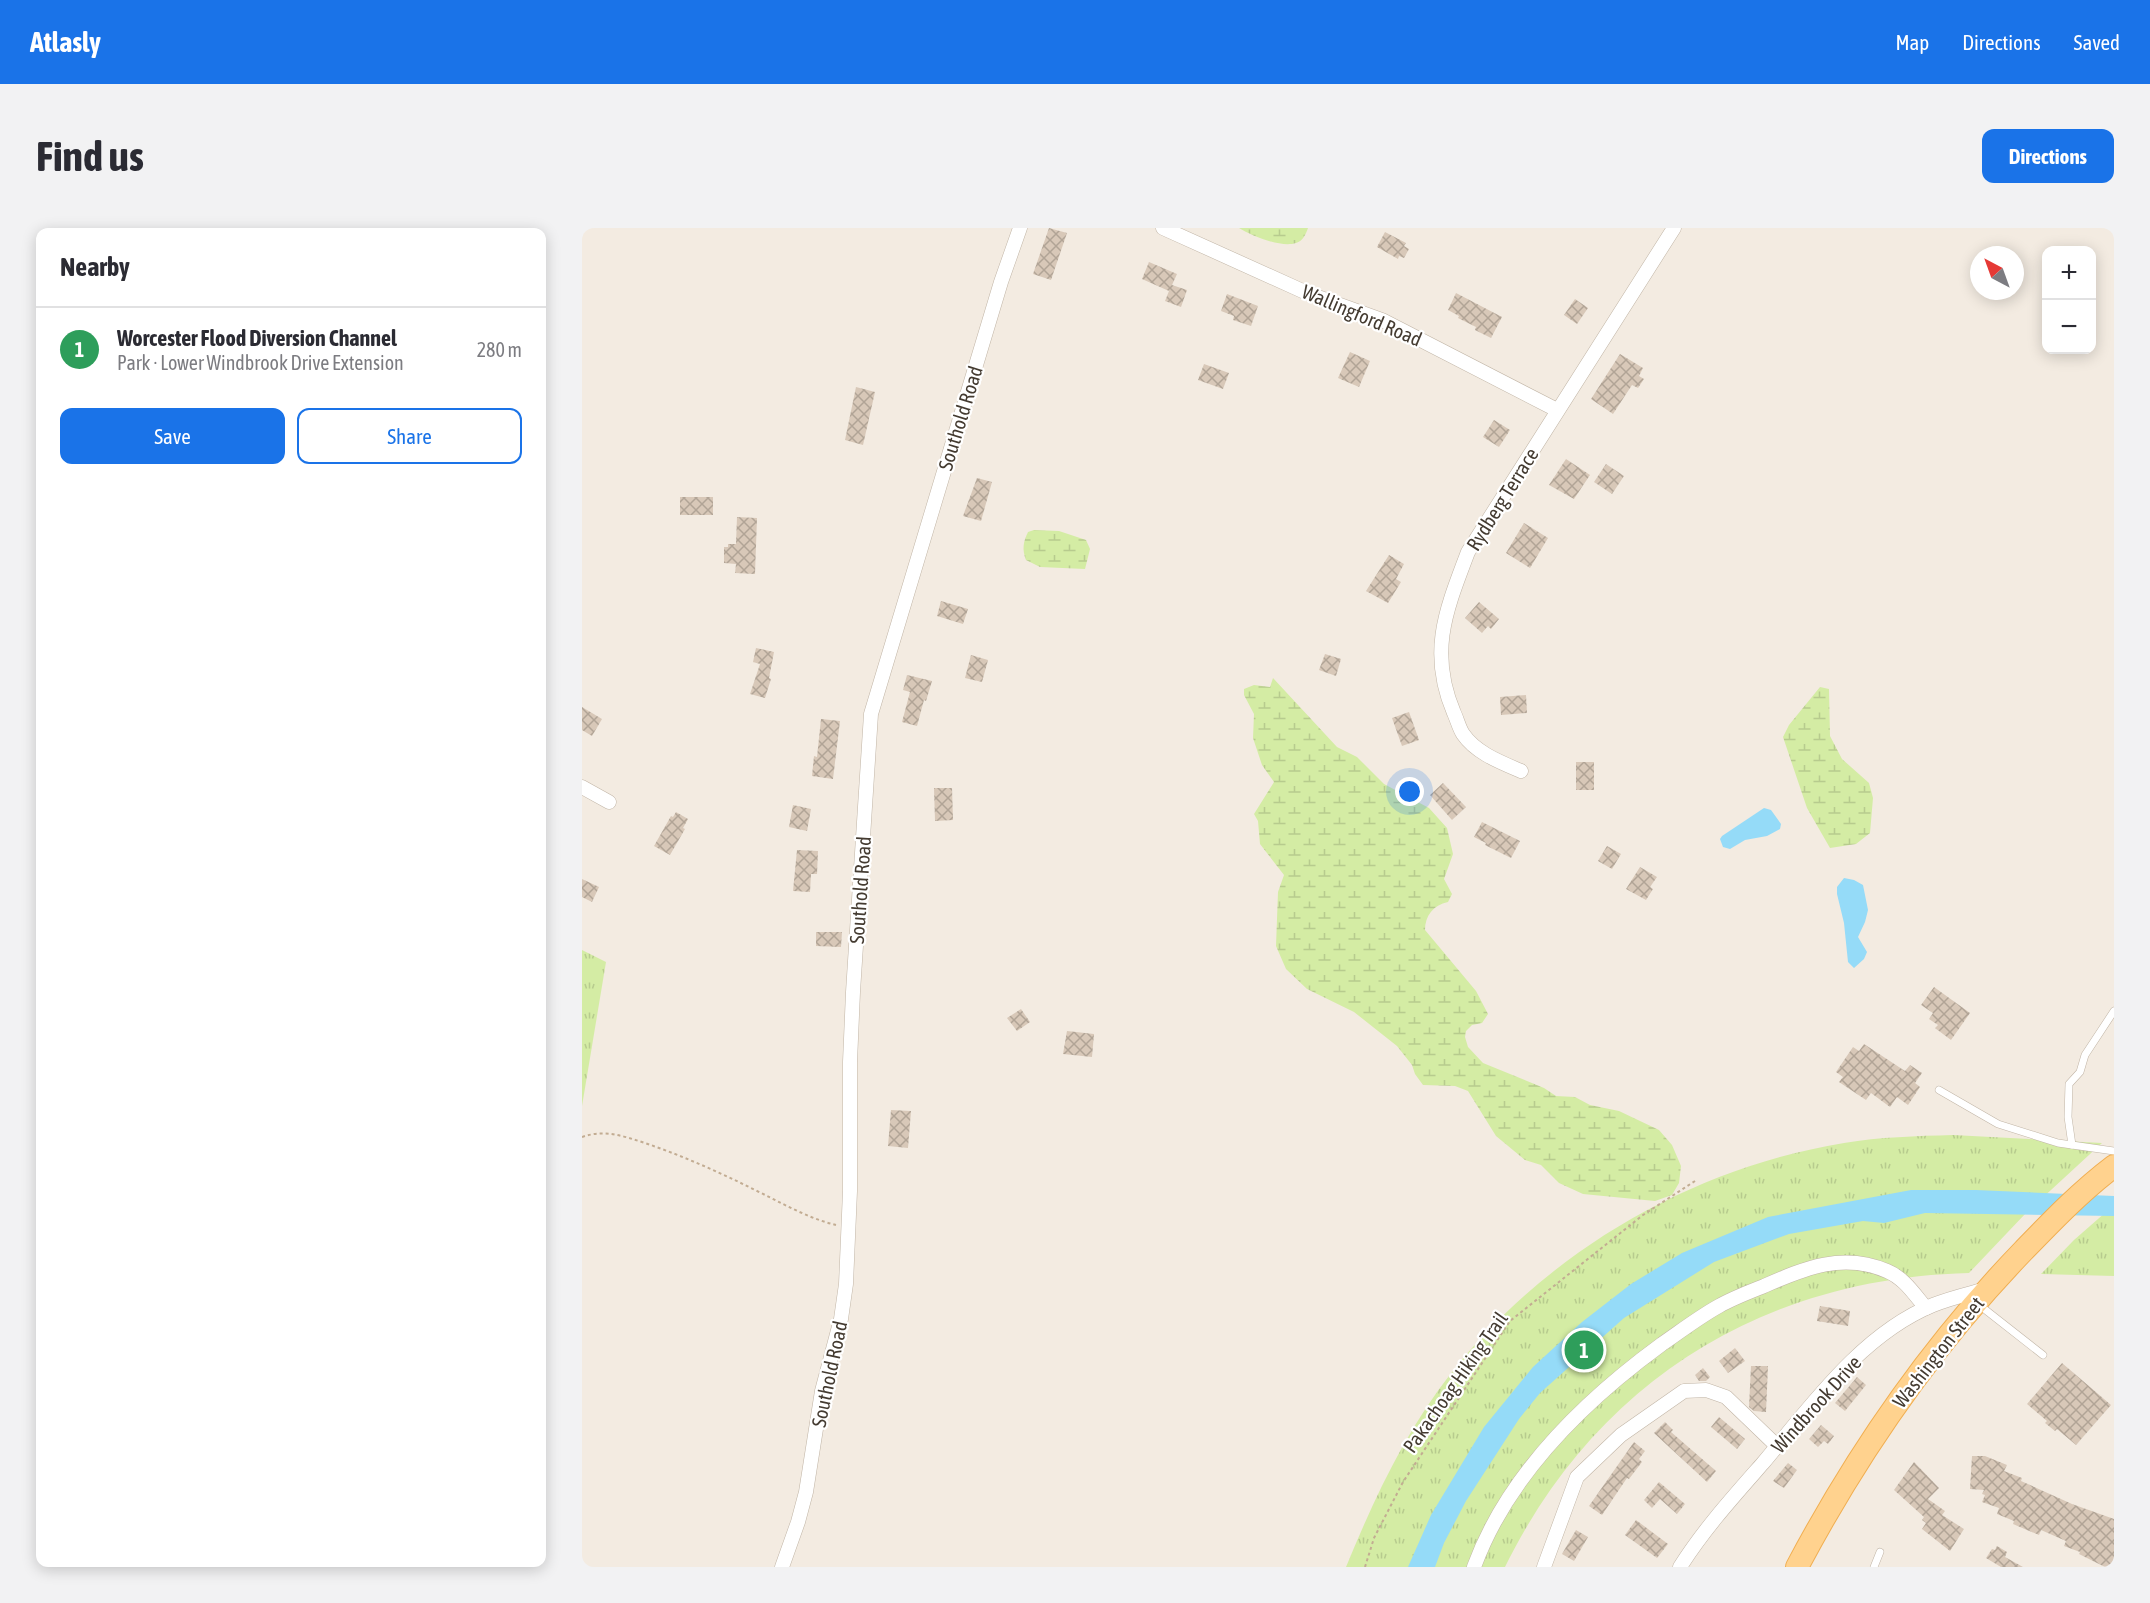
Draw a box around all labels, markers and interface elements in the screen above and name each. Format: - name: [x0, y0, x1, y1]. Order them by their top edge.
- text: Atlasly: [30, 26, 101, 58]
- text: Map: [1895, 30, 1929, 54]
- text: Directions: [1962, 30, 2041, 54]
- text: Saved: [2074, 30, 2120, 54]
- button: Directions: [1982, 129, 2114, 183]
- text: Find us: [36, 132, 144, 180]
- north arrow: [1970, 246, 2024, 300]
- map controls: [2042, 246, 2096, 354]
- button: +: [2042, 246, 2096, 300]
- text: Nearby: [60, 252, 130, 282]
- street label: Wallingford Road: [1299, 279, 1425, 351]
- button: −: [2042, 300, 2096, 354]
- text: Worcester Flood Diversion Channel: [117, 325, 397, 351]
- text: 1: [75, 338, 84, 361]
- text: 280 m: [477, 338, 522, 361]
- text: Park · Lower Windbrook Drive Extension: [117, 351, 404, 374]
- street label: Southold Road: [933, 363, 987, 473]
- button: Save: [60, 408, 285, 464]
- button: Share: [297, 408, 522, 464]
- street label: Rydberg Terrace: [1461, 443, 1543, 555]
- your location: [1395, 777, 1424, 806]
- street label: Southold Road: [845, 835, 875, 945]
- street label: Washington Street: [1888, 1292, 1989, 1412]
- street label: Pakachoag Hiking Trail: [1398, 1307, 1513, 1457]
- street label: Southold Road: [807, 1319, 851, 1429]
- pin: 1: [1564, 1328, 1604, 1372]
- street label: Windbrook Drive: [1766, 1351, 1866, 1457]

